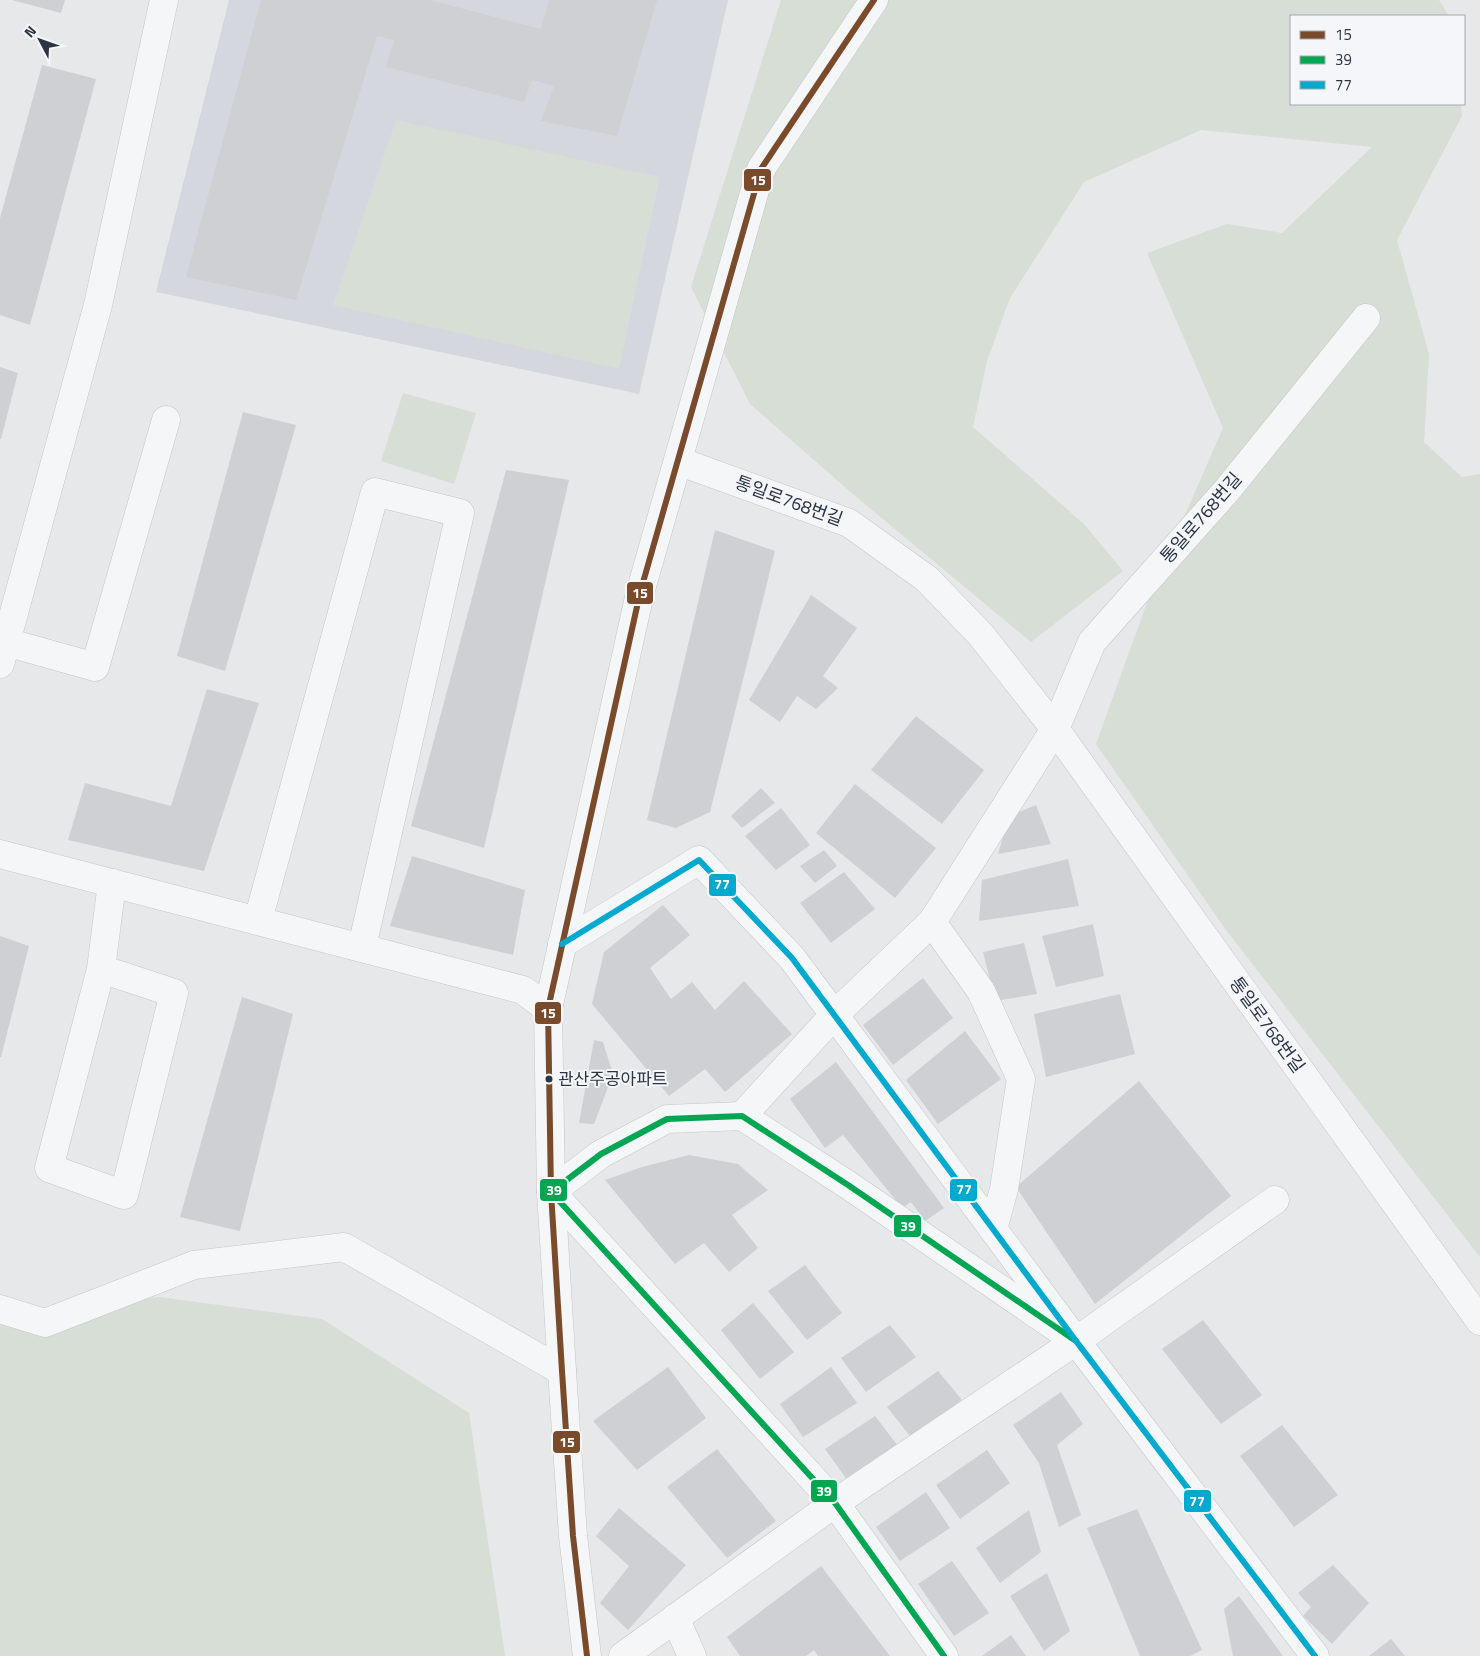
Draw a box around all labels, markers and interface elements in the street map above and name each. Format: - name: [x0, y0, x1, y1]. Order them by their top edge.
- north arrow: [15, 15, 65, 65]
- legend: [1290, 15, 1465, 105]
- text: N: [19, 21, 41, 42]
- text: 15: [1335, 23, 1352, 46]
- text: 39: [1335, 48, 1352, 71]
- text: 77: [1335, 73, 1352, 96]
- line badge: 15: [743, 168, 772, 192]
- text: 15: [750, 169, 766, 190]
- street label: 통일로768번길: [1153, 466, 1248, 569]
- street label: 통일로768번길: [731, 469, 847, 533]
- line badge: 15: [626, 581, 654, 605]
- text: 15: [632, 582, 648, 603]
- line badge: 77: [708, 873, 737, 897]
- text: 77: [714, 873, 730, 894]
- street label: 통일로768번길: [1223, 971, 1312, 1078]
- line badge: 15: [534, 1001, 562, 1025]
- text: 15: [540, 1002, 556, 1023]
- place label: 관산주공아파트: [558, 1066, 667, 1092]
- marker: 관산주공아파트: [544, 1074, 554, 1084]
- line badge: 39: [539, 1178, 568, 1202]
- line badge: 77: [949, 1178, 978, 1202]
- text: 77: [956, 1178, 972, 1199]
- text: 39: [546, 1179, 562, 1200]
- line badge: 39: [893, 1214, 922, 1238]
- text: 39: [900, 1215, 916, 1236]
- line badge: 15: [552, 1430, 581, 1454]
- text: 15: [559, 1431, 575, 1452]
- line badge: 39: [810, 1479, 838, 1503]
- text: 39: [816, 1480, 832, 1501]
- line badge: 77: [1183, 1489, 1212, 1513]
- text: 77: [1189, 1490, 1205, 1511]

